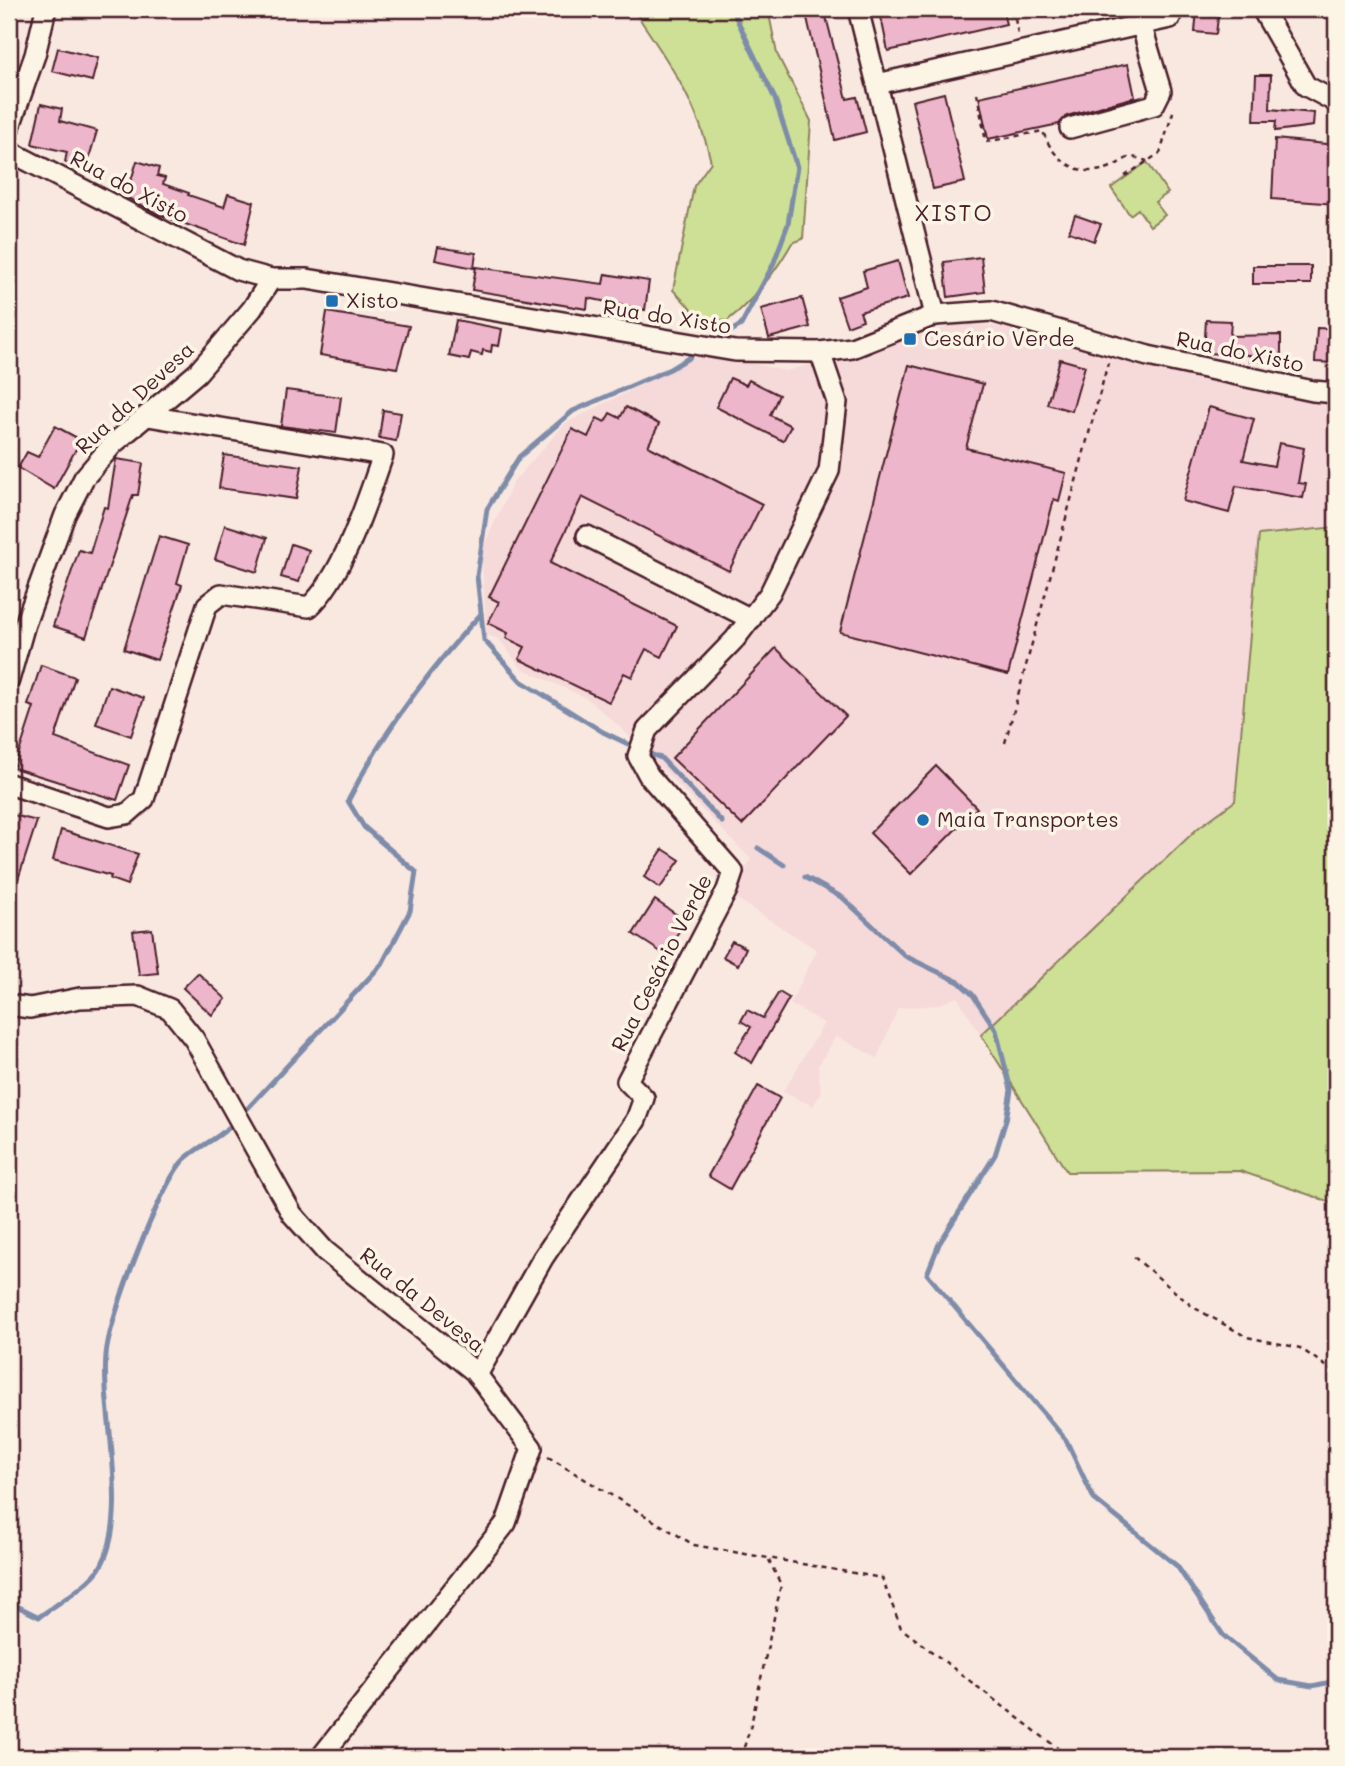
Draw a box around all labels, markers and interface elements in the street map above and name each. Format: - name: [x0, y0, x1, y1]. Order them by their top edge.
- street label: Rua do Xisto: [66, 143, 193, 228]
- district label: XISTO: [914, 197, 994, 227]
- place label: Xisto: [346, 286, 398, 313]
- street label: Rua do Xisto: [601, 292, 733, 339]
- marker: Xisto: [324, 293, 340, 309]
- place label: Cesário Verde: [924, 324, 1075, 351]
- street label: Rua do Xisto: [1174, 324, 1306, 377]
- marker: Cesário Verde: [902, 331, 918, 347]
- street label: Rua da Devesa: [69, 335, 199, 459]
- place label: Maia Transportes: [937, 805, 1119, 832]
- marker: Maia Transportes: [915, 812, 931, 828]
- street label: Rua Cesário Verde: [604, 869, 717, 1056]
- street label: Rua da Devesa: [355, 1240, 491, 1357]

